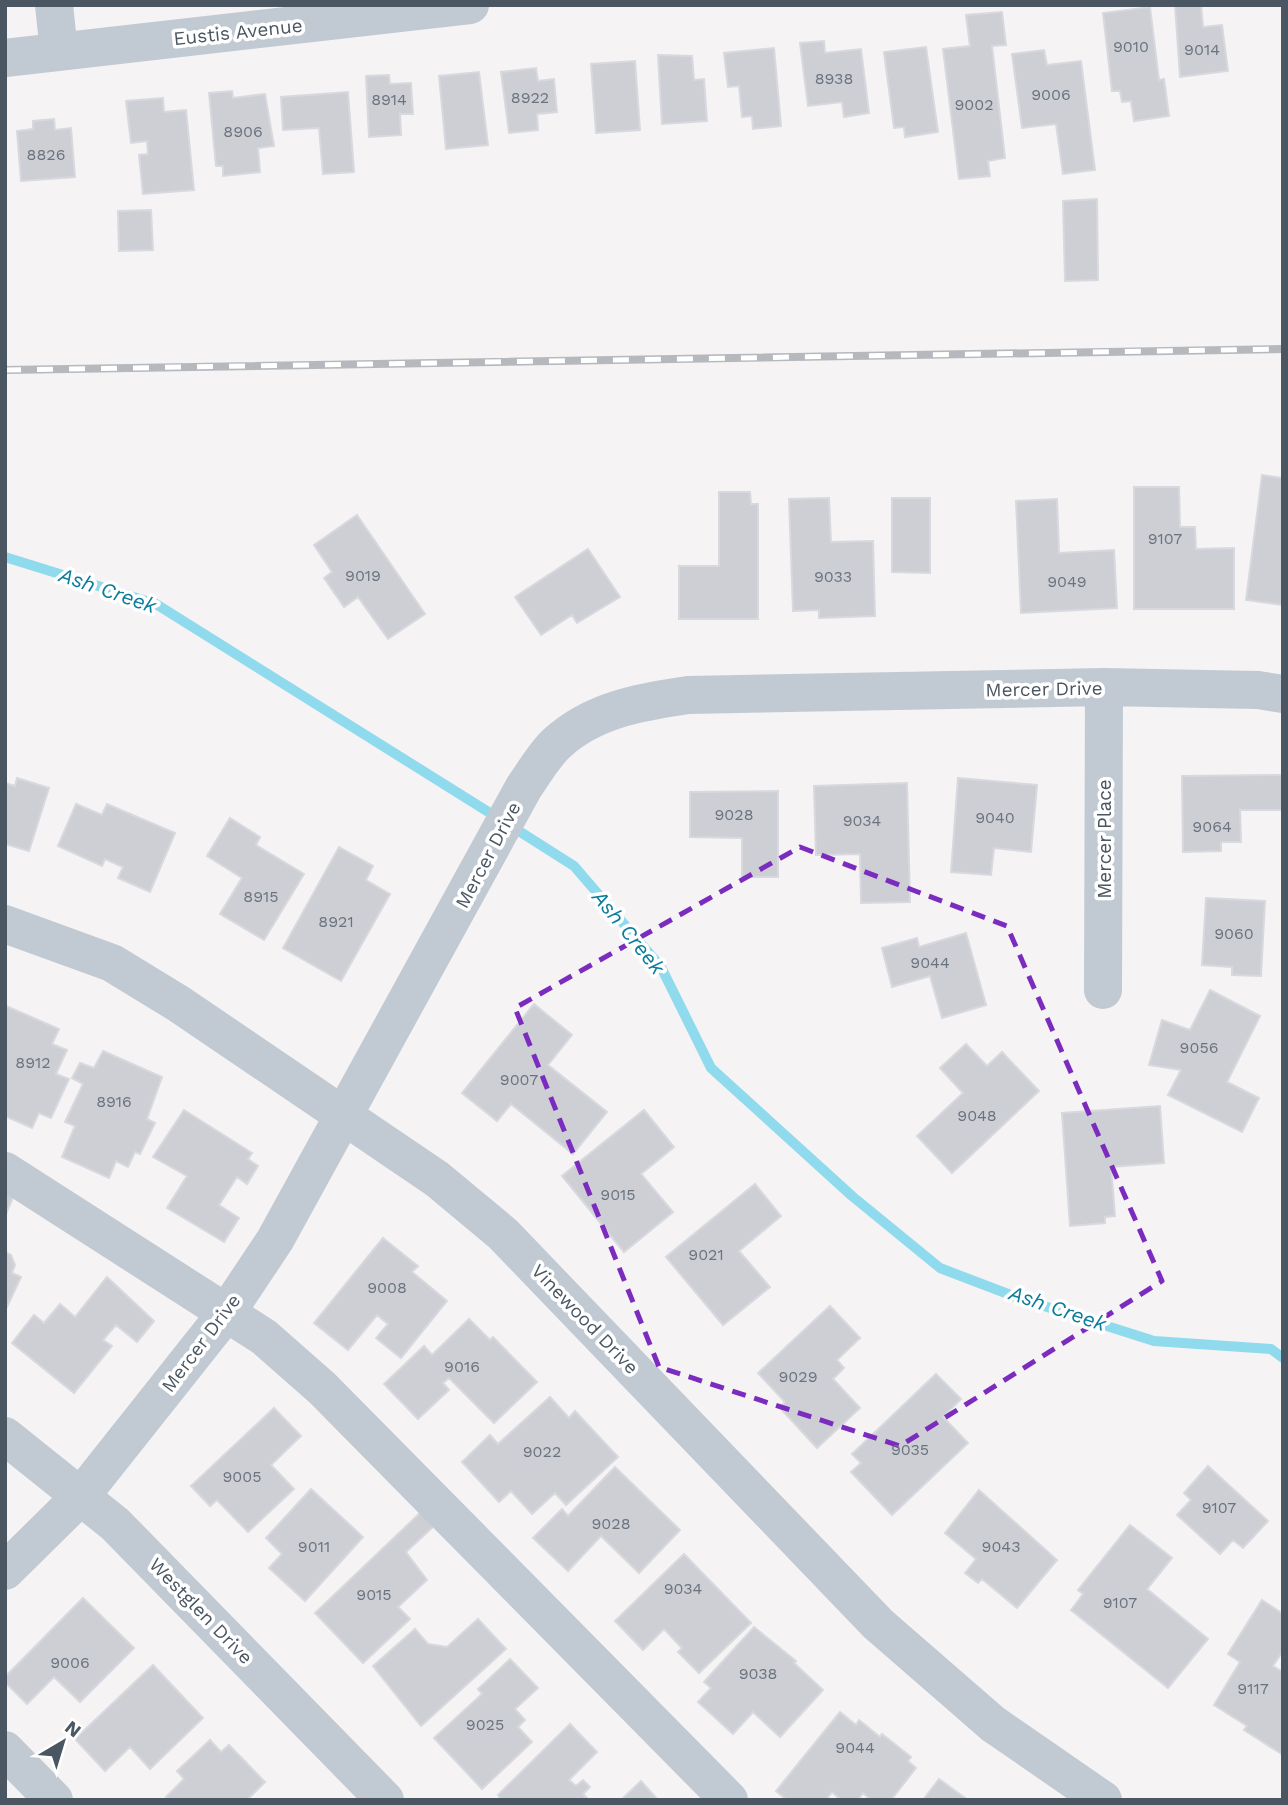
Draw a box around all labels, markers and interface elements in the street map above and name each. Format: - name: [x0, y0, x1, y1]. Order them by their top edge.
- street label: Eustis Avenue: [172, 14, 304, 50]
- house number: 9010: [1113, 37, 1149, 56]
- house number: 9014: [1184, 40, 1220, 59]
- house number: 8938: [815, 69, 853, 88]
- house number: 9006: [1031, 85, 1071, 104]
- house number: 8922: [511, 88, 549, 107]
- house number: 8914: [371, 90, 407, 109]
- house number: 9002: [954, 95, 994, 114]
- house number: 8906: [223, 122, 263, 141]
- house number: 8826: [27, 145, 65, 164]
- house number: 9107: [1148, 529, 1182, 548]
- water label: Ash Creek: [55, 561, 160, 618]
- house number: 9019: [345, 566, 381, 585]
- house number: 9033: [814, 567, 852, 586]
- house number: 9049: [1047, 572, 1087, 591]
- street label: Mercer Drive: [985, 676, 1103, 702]
- street label: Mercer Place: [1093, 779, 1116, 899]
- street label: Mercer Drive: [450, 798, 526, 912]
- house number: 9028: [714, 805, 754, 824]
- house number: 9040: [975, 808, 1015, 827]
- house number: 9034: [843, 811, 882, 830]
- house number: 9064: [1192, 817, 1232, 836]
- water label: Ash Creek: [587, 884, 671, 980]
- house number: 8915: [243, 887, 279, 906]
- house number: 8921: [318, 912, 354, 931]
- house number: 9060: [1214, 924, 1254, 943]
- house number: 9044: [910, 953, 950, 972]
- house number: 9056: [1180, 1038, 1218, 1057]
- house number: 8912: [15, 1053, 51, 1072]
- house number: 9007: [500, 1070, 538, 1089]
- house number: 8916: [96, 1092, 132, 1111]
- house number: 9048: [957, 1106, 997, 1125]
- house number: 9015: [600, 1185, 636, 1204]
- house number: 9021: [688, 1245, 724, 1264]
- street label: Vinewood Drive: [527, 1259, 643, 1379]
- house number: 9008: [367, 1278, 407, 1297]
- water label: Ash Creek: [1005, 1279, 1110, 1336]
- street label: Mercer Drive: [157, 1289, 245, 1397]
- house number: 9016: [444, 1357, 480, 1376]
- house number: 9029: [778, 1367, 818, 1386]
- house number: 9035: [891, 1440, 929, 1459]
- house number: 9022: [523, 1442, 561, 1461]
- house number: 9005: [222, 1467, 262, 1486]
- house number: 9107: [1202, 1498, 1236, 1517]
- house number: 9028: [591, 1514, 631, 1533]
- house number: 9011: [298, 1537, 330, 1556]
- house number: 9043: [982, 1537, 1020, 1556]
- street label: Westglen Drive: [144, 1553, 258, 1669]
- house number: 9034: [664, 1579, 703, 1598]
- house number: 9015: [356, 1585, 392, 1604]
- house number: 9107: [1103, 1593, 1137, 1612]
- house number: 9006: [50, 1653, 90, 1672]
- house number: 9038: [739, 1664, 777, 1683]
- house number: 9117: [1237, 1679, 1269, 1698]
- north arrow: [28, 1707, 98, 1777]
- house number: 9025: [466, 1715, 504, 1734]
- text: N: [61, 1716, 86, 1742]
- house number: 9044: [835, 1738, 875, 1757]

